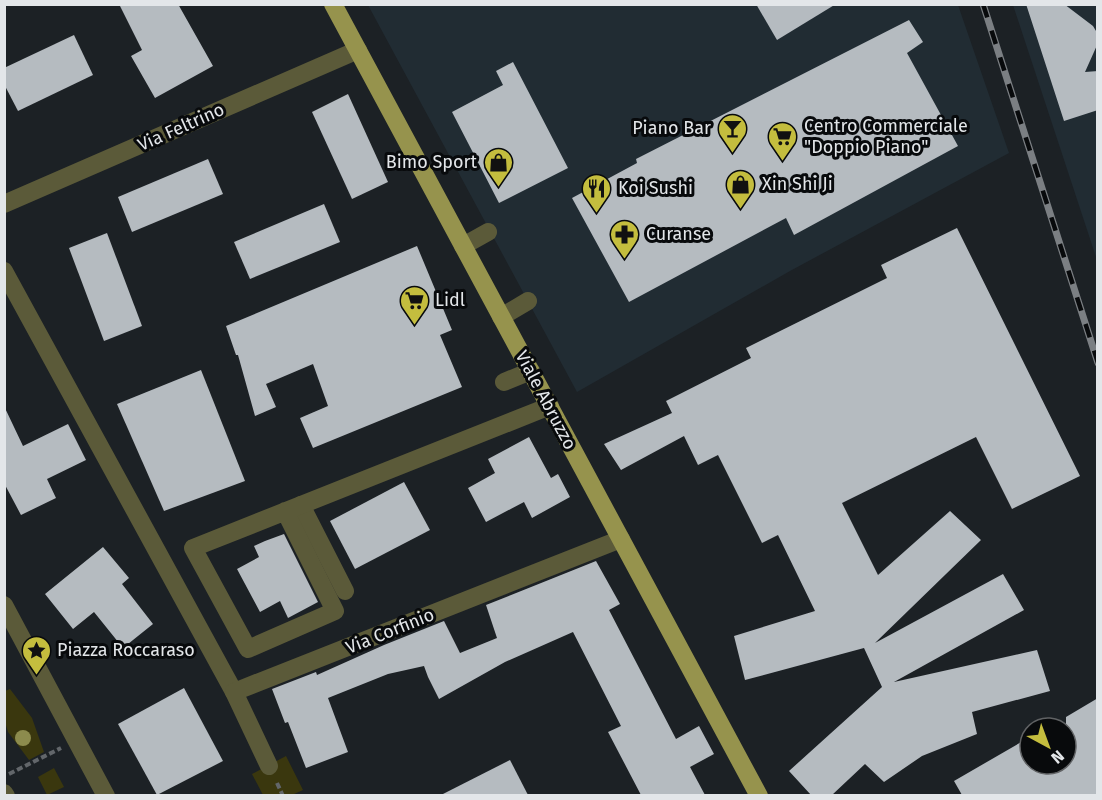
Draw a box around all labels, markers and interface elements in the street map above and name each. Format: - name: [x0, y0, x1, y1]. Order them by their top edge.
- street label: Via Feltrino: [134, 98, 228, 156]
- bar icon: Piano Bar: [716, 112, 748, 154]
- place label: Centro Commerciale "Doppio Piano": [804, 115, 968, 158]
- place label: Piano Bar: [632, 117, 711, 139]
- supermarket icon: Centro Commerciale "Doppio Piano": [767, 120, 799, 162]
- shop icon: Bimo Sport: [482, 146, 514, 188]
- place label: Bimo Sport: [386, 151, 478, 173]
- shop icon: Xin Shi Ji: [725, 168, 757, 210]
- restaurant icon: Koi Sushi: [581, 172, 613, 214]
- place label: Xin Shi Ji: [762, 173, 833, 195]
- place label: Koi Sushi: [618, 177, 693, 199]
- pharmacy icon: Curanse: [609, 218, 641, 260]
- place label: Curanse: [646, 223, 711, 245]
- supermarket icon: Lidl: [398, 284, 430, 326]
- place label: Lidl: [435, 289, 465, 311]
- street label: Viale Abruzzo: [511, 347, 581, 453]
- street label: Via Corfinio: [343, 603, 437, 659]
- place icon: Piazza Roccaraso: [20, 634, 52, 676]
- place label: Piazza Roccaraso: [57, 639, 195, 661]
- north arrow: [1018, 716, 1078, 776]
- text: N: [1047, 746, 1068, 768]

